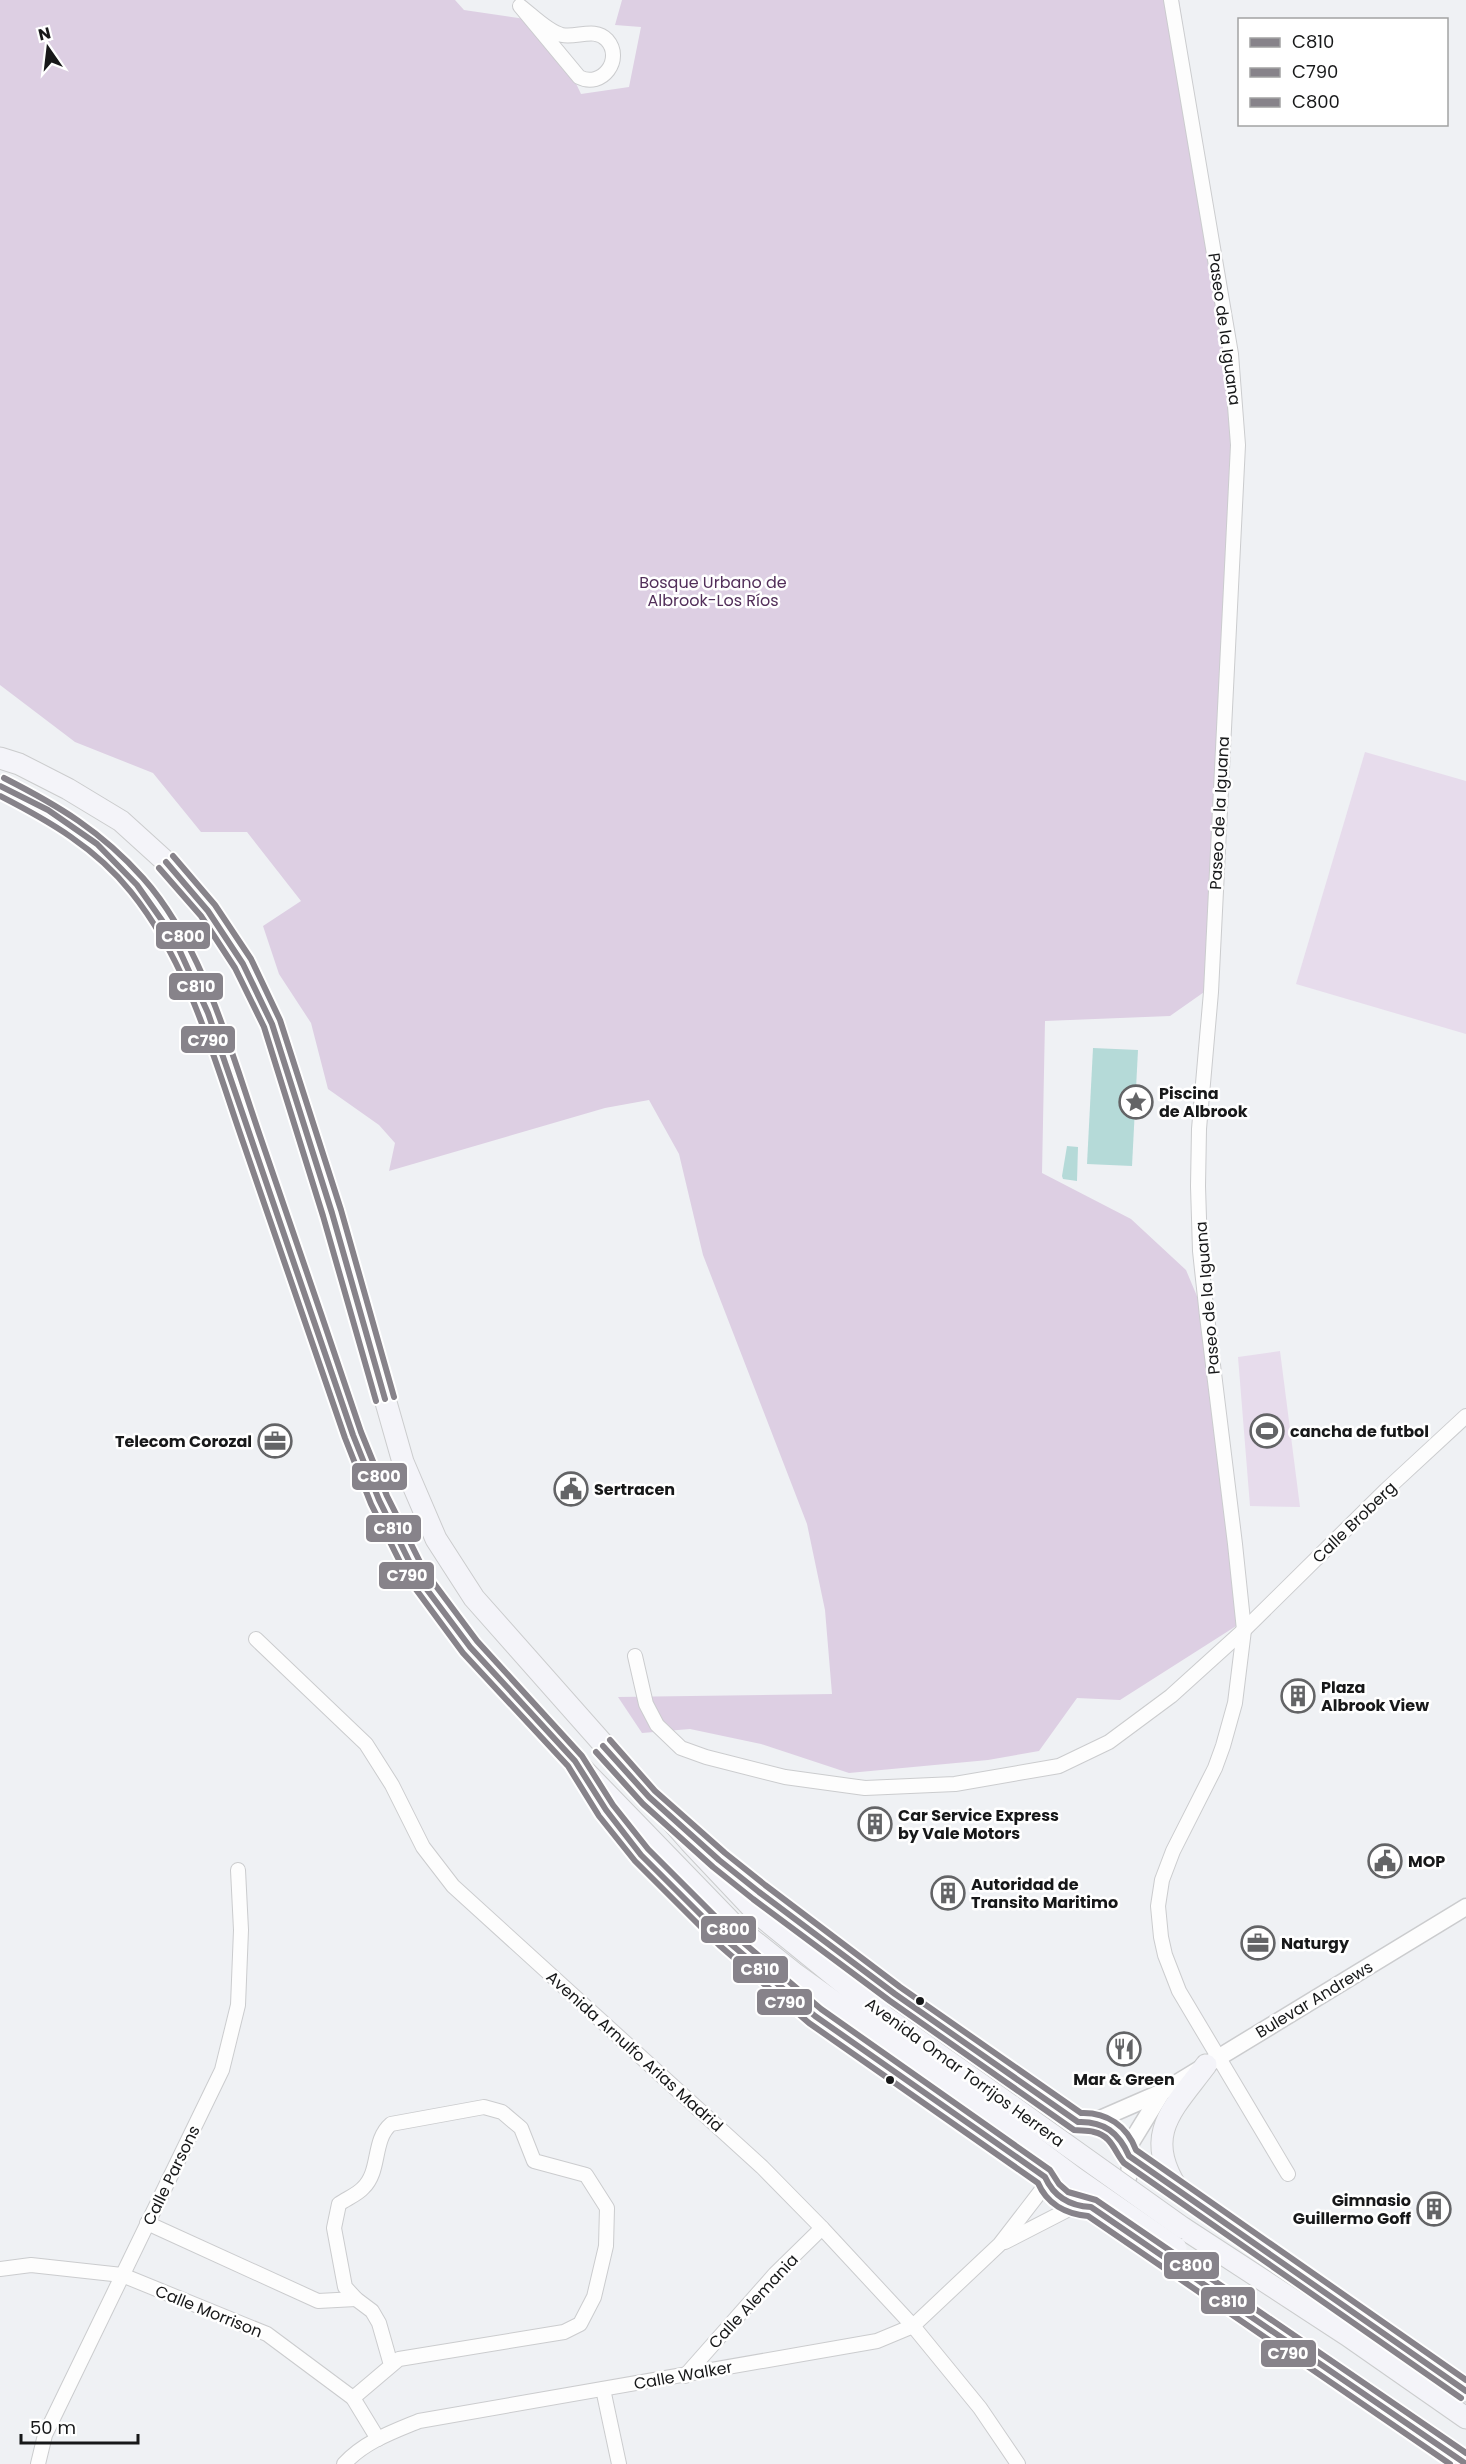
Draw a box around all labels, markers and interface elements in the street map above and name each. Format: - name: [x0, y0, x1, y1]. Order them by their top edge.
- north arrow: [18, 18, 78, 78]
- legend: [1238, 18, 1448, 126]
- text: N: [36, 21, 53, 47]
- text: C810: [1292, 29, 1334, 54]
- text: C790: [1292, 59, 1338, 84]
- text: C800: [1292, 89, 1340, 114]
- street label: Paseo de la Iguana: [1202, 251, 1247, 407]
- park label: Bosque Urbano de Albrook-Los Ríos: [639, 571, 787, 612]
- street label: Paseo de la Iguana: [1204, 736, 1235, 890]
- line badge: C800: [155, 921, 211, 950]
- text: C800: [161, 925, 205, 948]
- line badge: C810: [168, 972, 224, 1001]
- text: C810: [176, 975, 216, 998]
- line badge: C790: [180, 1025, 236, 1054]
- text: C790: [187, 1029, 229, 1052]
- place label: Piscina de Albrook: [1159, 1082, 1248, 1123]
- place icon: Piscina de Albrook: [1118, 1084, 1154, 1120]
- street label: Paseo de la Iguana: [1189, 1220, 1226, 1376]
- sports icon: cancha de futbol: [1249, 1413, 1285, 1449]
- place label: cancha de futbol: [1290, 1420, 1429, 1443]
- office icon: Telecom Corozal: [257, 1423, 293, 1459]
- place label: Telecom Corozal: [115, 1430, 252, 1453]
- line badge: C800: [351, 1462, 408, 1491]
- text: C800: [357, 1465, 401, 1488]
- public building icon: Sertracen: [553, 1471, 589, 1507]
- street label: Calle Broberg: [1307, 1476, 1401, 1568]
- place label: Sertracen: [594, 1478, 675, 1501]
- line badge: C810: [365, 1514, 422, 1543]
- text: C810: [373, 1517, 413, 1540]
- line badge: C790: [378, 1561, 435, 1590]
- text: C790: [386, 1564, 428, 1587]
- place label: Plaza Albrook View: [1321, 1676, 1429, 1717]
- building icon: Plaza Albrook View: [1280, 1678, 1316, 1714]
- place label: Car Service Express by Vale Motors: [898, 1804, 1059, 1845]
- building icon: Car Service Express by Vale Motors: [857, 1806, 893, 1842]
- public building icon: MOP: [1367, 1843, 1403, 1879]
- place label: MOP: [1408, 1850, 1445, 1873]
- place label: Autoridad de Transito Maritimo: [971, 1873, 1118, 1914]
- building icon: Autoridad de Transito Maritimo: [930, 1875, 966, 1911]
- line badge: C800: [700, 1915, 757, 1944]
- text: C800: [706, 1918, 750, 1941]
- office icon: Naturgy: [1240, 1925, 1276, 1961]
- place label: Naturgy: [1281, 1932, 1350, 1955]
- line badge: C810: [732, 1955, 789, 1984]
- street label: Bulevar Andrews: [1251, 1955, 1377, 2044]
- text: C810: [740, 1958, 780, 1981]
- street label: Avenida Arnulfo Arias Madrid: [541, 1966, 728, 2137]
- line badge: C790: [756, 1988, 813, 2016]
- text: C790: [764, 1991, 806, 2014]
- street label: Avenida Omar Torrijos Herrera: [860, 1992, 1069, 2153]
- unlabelled marker: [914, 1995, 926, 2007]
- restaurant icon: Mar & Green: [1106, 2031, 1142, 2067]
- place label: Mar & Green: [1073, 2068, 1175, 2091]
- unlabelled marker: [884, 2074, 896, 2086]
- street label: Calle Parsons: [137, 2121, 206, 2229]
- place label: Gimnasio Guillermo Goff: [1293, 2189, 1411, 2230]
- building icon: Gimnasio Guillermo Goff: [1416, 2191, 1452, 2227]
- street label: Calle Alemania: [703, 2249, 803, 2354]
- line badge: C800: [1163, 2251, 1220, 2280]
- text: C800: [1169, 2254, 1213, 2277]
- street label: Calle Morrison: [152, 2279, 266, 2343]
- line badge: C810: [1200, 2286, 1256, 2315]
- text: C810: [1208, 2290, 1248, 2313]
- line badge: C790: [1260, 2339, 1317, 2368]
- text: C790: [1267, 2342, 1309, 2365]
- street label: Calle Walker: [632, 2356, 734, 2395]
- scale bar: [21, 2407, 138, 2445]
- text: 50 m: [30, 2415, 76, 2440]

